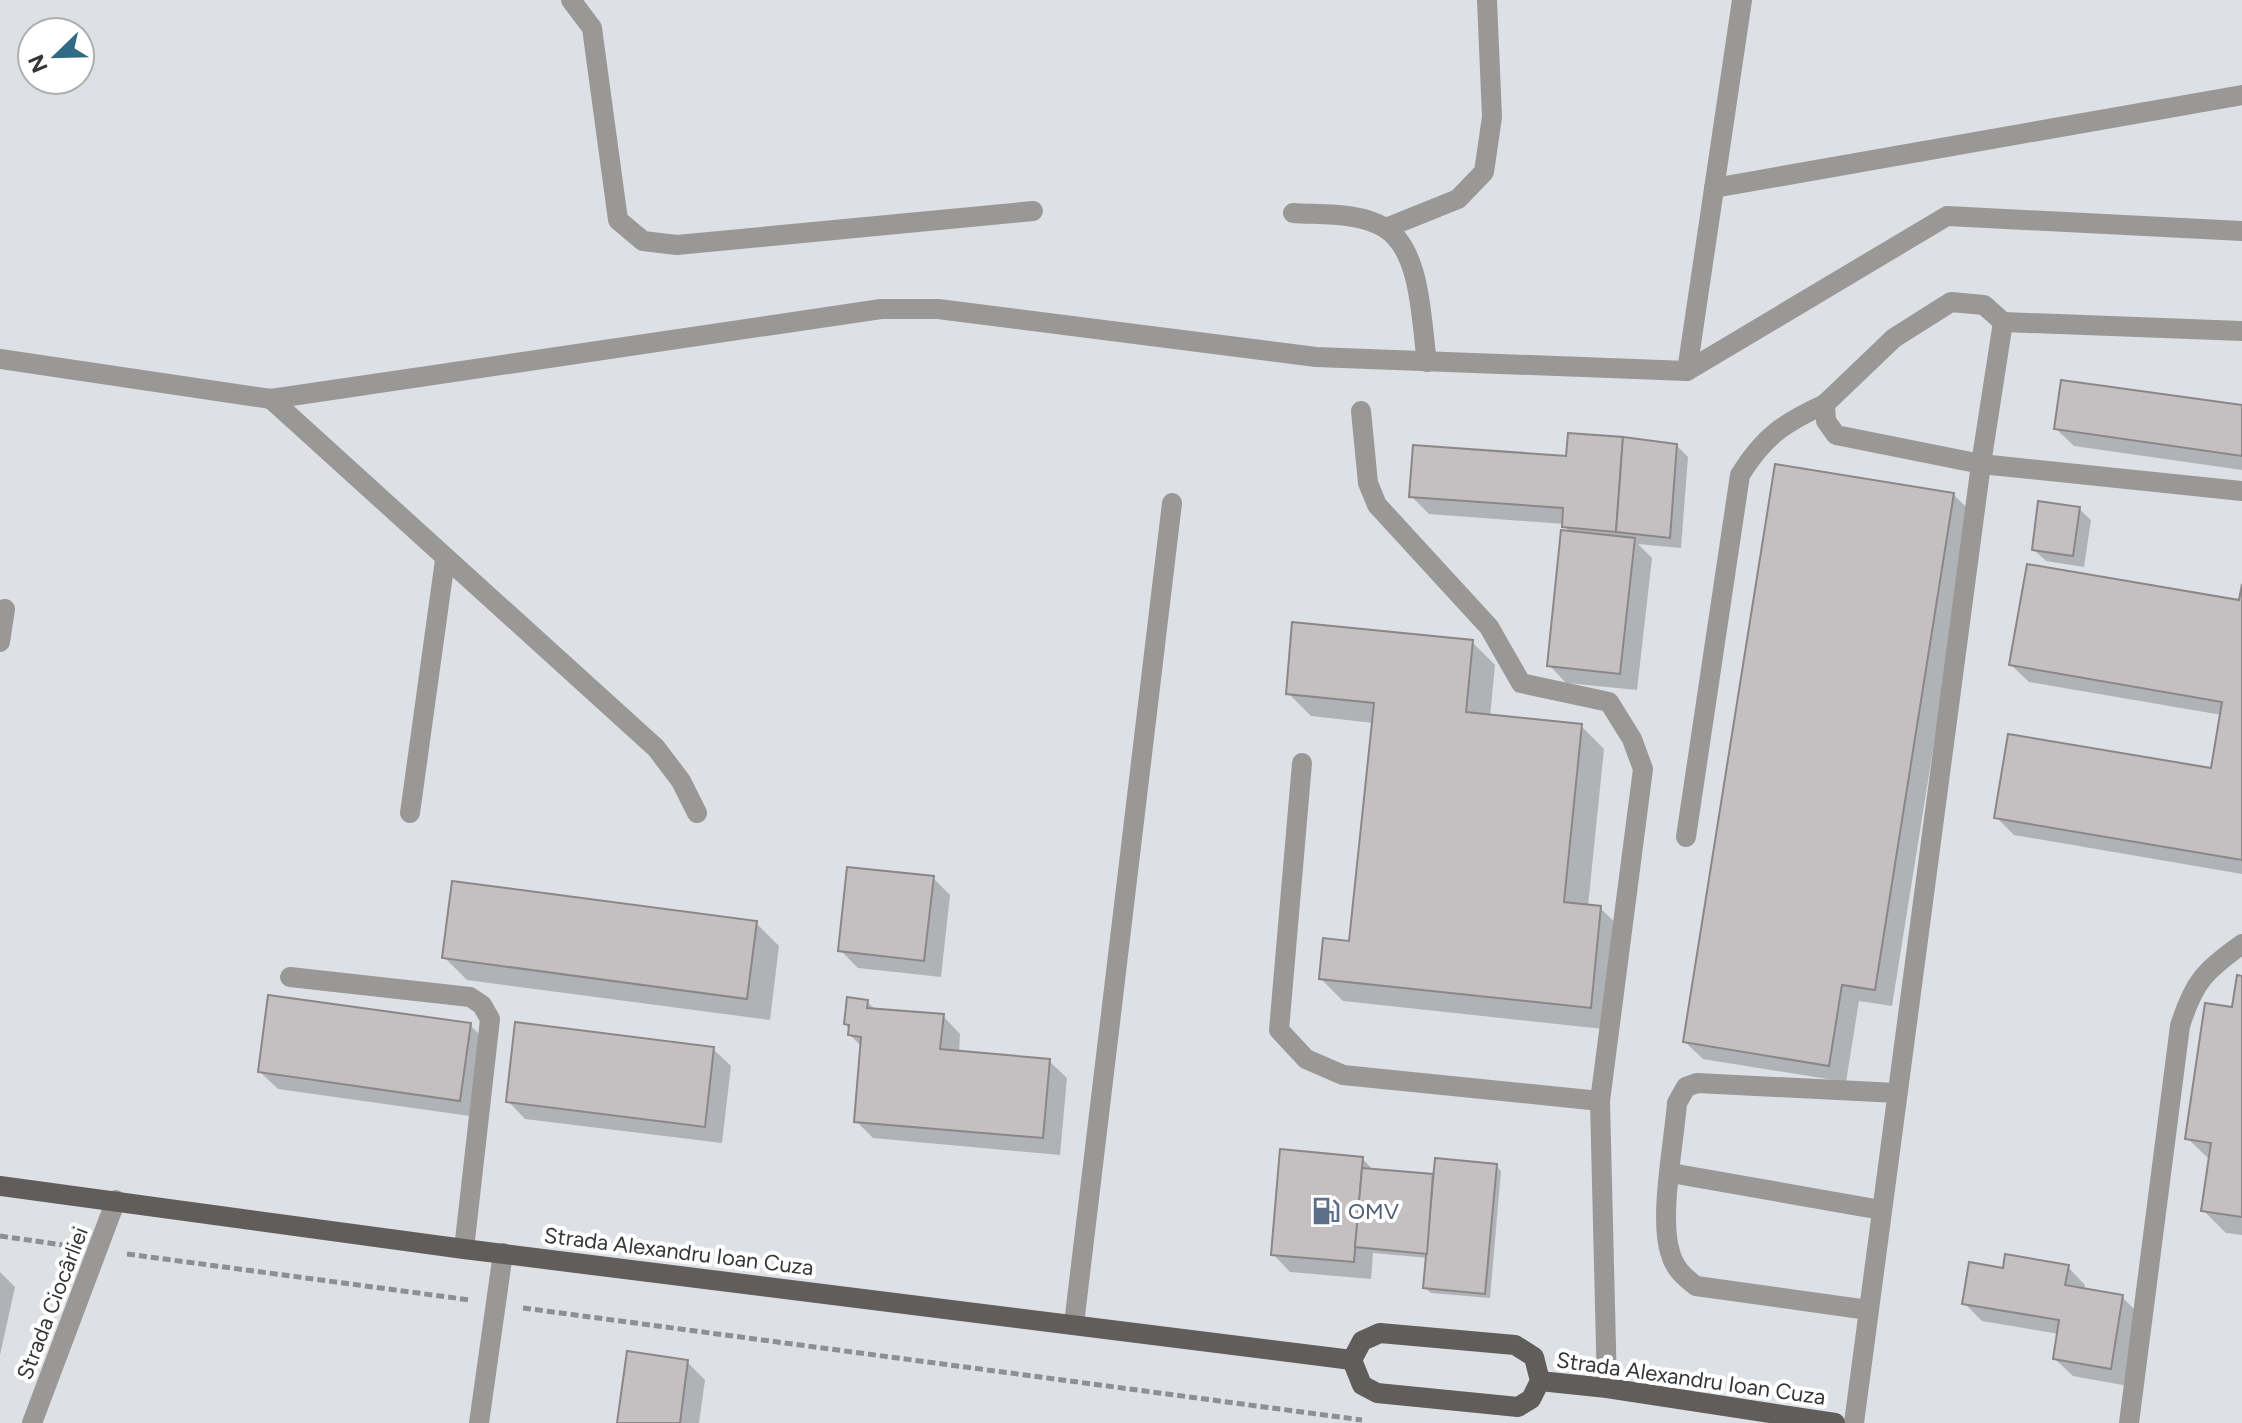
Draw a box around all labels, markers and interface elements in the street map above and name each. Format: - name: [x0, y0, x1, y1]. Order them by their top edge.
- north arrow: [16, 16, 96, 96]
- text: N: [22, 51, 54, 77]
- fuel station icon: OMV: [1311, 1196, 1341, 1226]
- place label: OMV: [1348, 1198, 1400, 1225]
- street label: Strada Alexandru Ioan Cuza: [543, 1222, 815, 1281]
- street label: Strada Ciocârliei: [11, 1223, 94, 1383]
- street label: Strada Alexandru Ioan Cuza: [1555, 1346, 1827, 1411]

